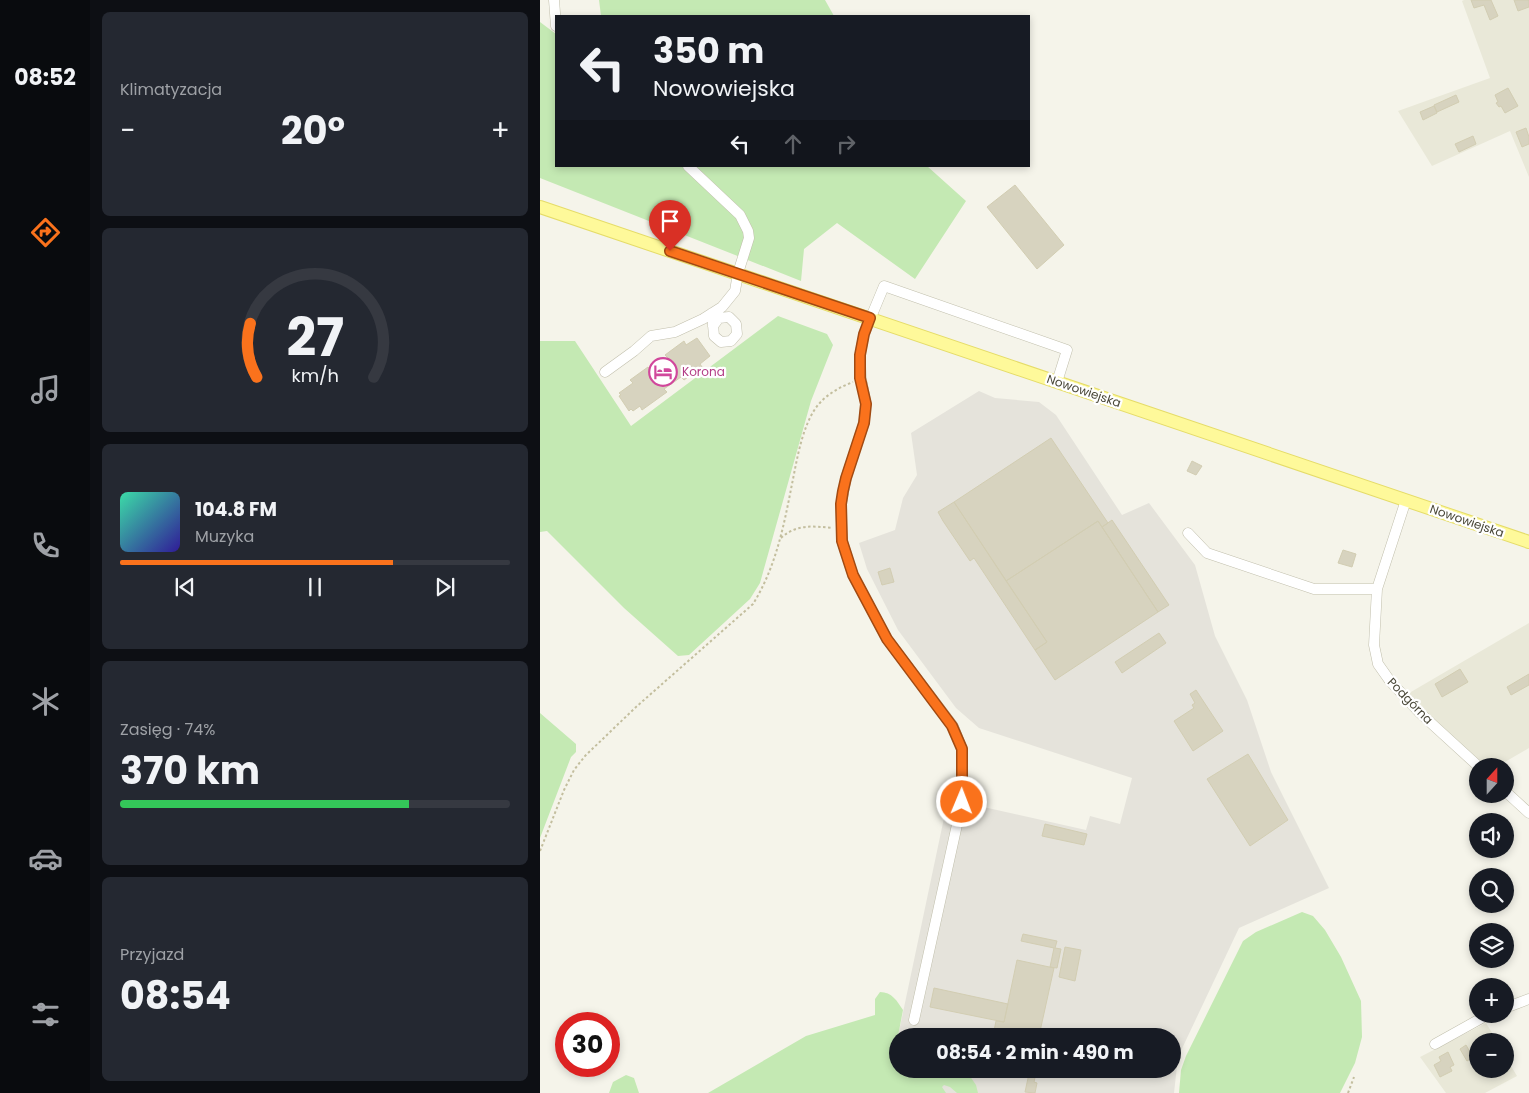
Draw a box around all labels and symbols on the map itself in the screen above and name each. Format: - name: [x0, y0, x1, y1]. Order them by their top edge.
- pin: [649, 200, 691, 251]
- hotel icon: Korona: [648, 357, 678, 387]
- place label: Korona: [682, 363, 725, 380]
- street label: Nowowiejska: [1045, 370, 1124, 411]
- street label: Nowowiejska: [1428, 500, 1507, 541]
- street label: Podgórna: [1384, 674, 1437, 728]
- north arrow: [1469, 758, 1514, 802]
- position arrow: [935, 775, 987, 827]
- speed limit sign: 30: [555, 1012, 620, 1077]

